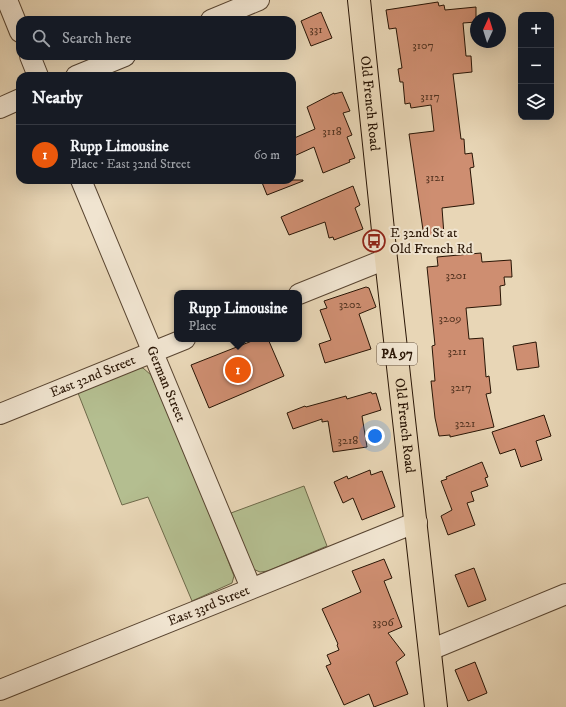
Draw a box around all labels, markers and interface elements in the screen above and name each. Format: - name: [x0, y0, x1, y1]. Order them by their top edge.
- north arrow: [470, 12, 506, 48]
- map controls: [518, 12, 554, 120]
- button: +: [518, 12, 554, 48]
- search box: [16, 16, 296, 60]
- house number: 331: [309, 22, 323, 37]
- icon: search: [30, 27, 52, 49]
- text: Search here: [62, 29, 131, 48]
- house number: 3107: [412, 38, 434, 53]
- button: −: [518, 48, 554, 84]
- street label: Old French Road: [356, 55, 384, 152]
- button: layers: [518, 84, 554, 120]
- text: Nearby: [32, 87, 82, 109]
- house number: 3117: [420, 89, 440, 104]
- house number: 3118: [322, 124, 342, 139]
- text: Rupp Limousine: [70, 137, 169, 156]
- text: 1: [43, 147, 47, 163]
- text: 60 m: [254, 147, 280, 163]
- text: Place · East 32nd Street: [70, 156, 191, 172]
- house number: 3121: [425, 170, 445, 185]
- place label: E 32nd St at Old French Rd: [390, 224, 473, 258]
- bus stop icon: E 32nd St at Old French Rd: [361, 228, 387, 254]
- house number: 3201: [445, 268, 467, 283]
- popup: [174, 290, 302, 342]
- house number: 3202: [339, 297, 361, 312]
- text: Rupp Limousine: [189, 299, 287, 318]
- house number: 3209: [439, 311, 461, 326]
- text: Place: [189, 318, 217, 334]
- street label: German Street: [142, 343, 190, 425]
- road number: PA 97: [377, 343, 417, 365]
- house number: 3211: [447, 344, 467, 359]
- street label: East 32nd Street: [47, 351, 139, 402]
- pin: 1: [225, 355, 251, 385]
- street label: Old French Road: [390, 377, 419, 474]
- house number: 3217: [450, 380, 472, 395]
- house number: 3221: [455, 416, 475, 431]
- your location: [365, 426, 385, 446]
- house number: 3218: [338, 433, 358, 448]
- street label: East 33rd Street: [165, 581, 253, 630]
- house number: 3306: [372, 615, 395, 630]

